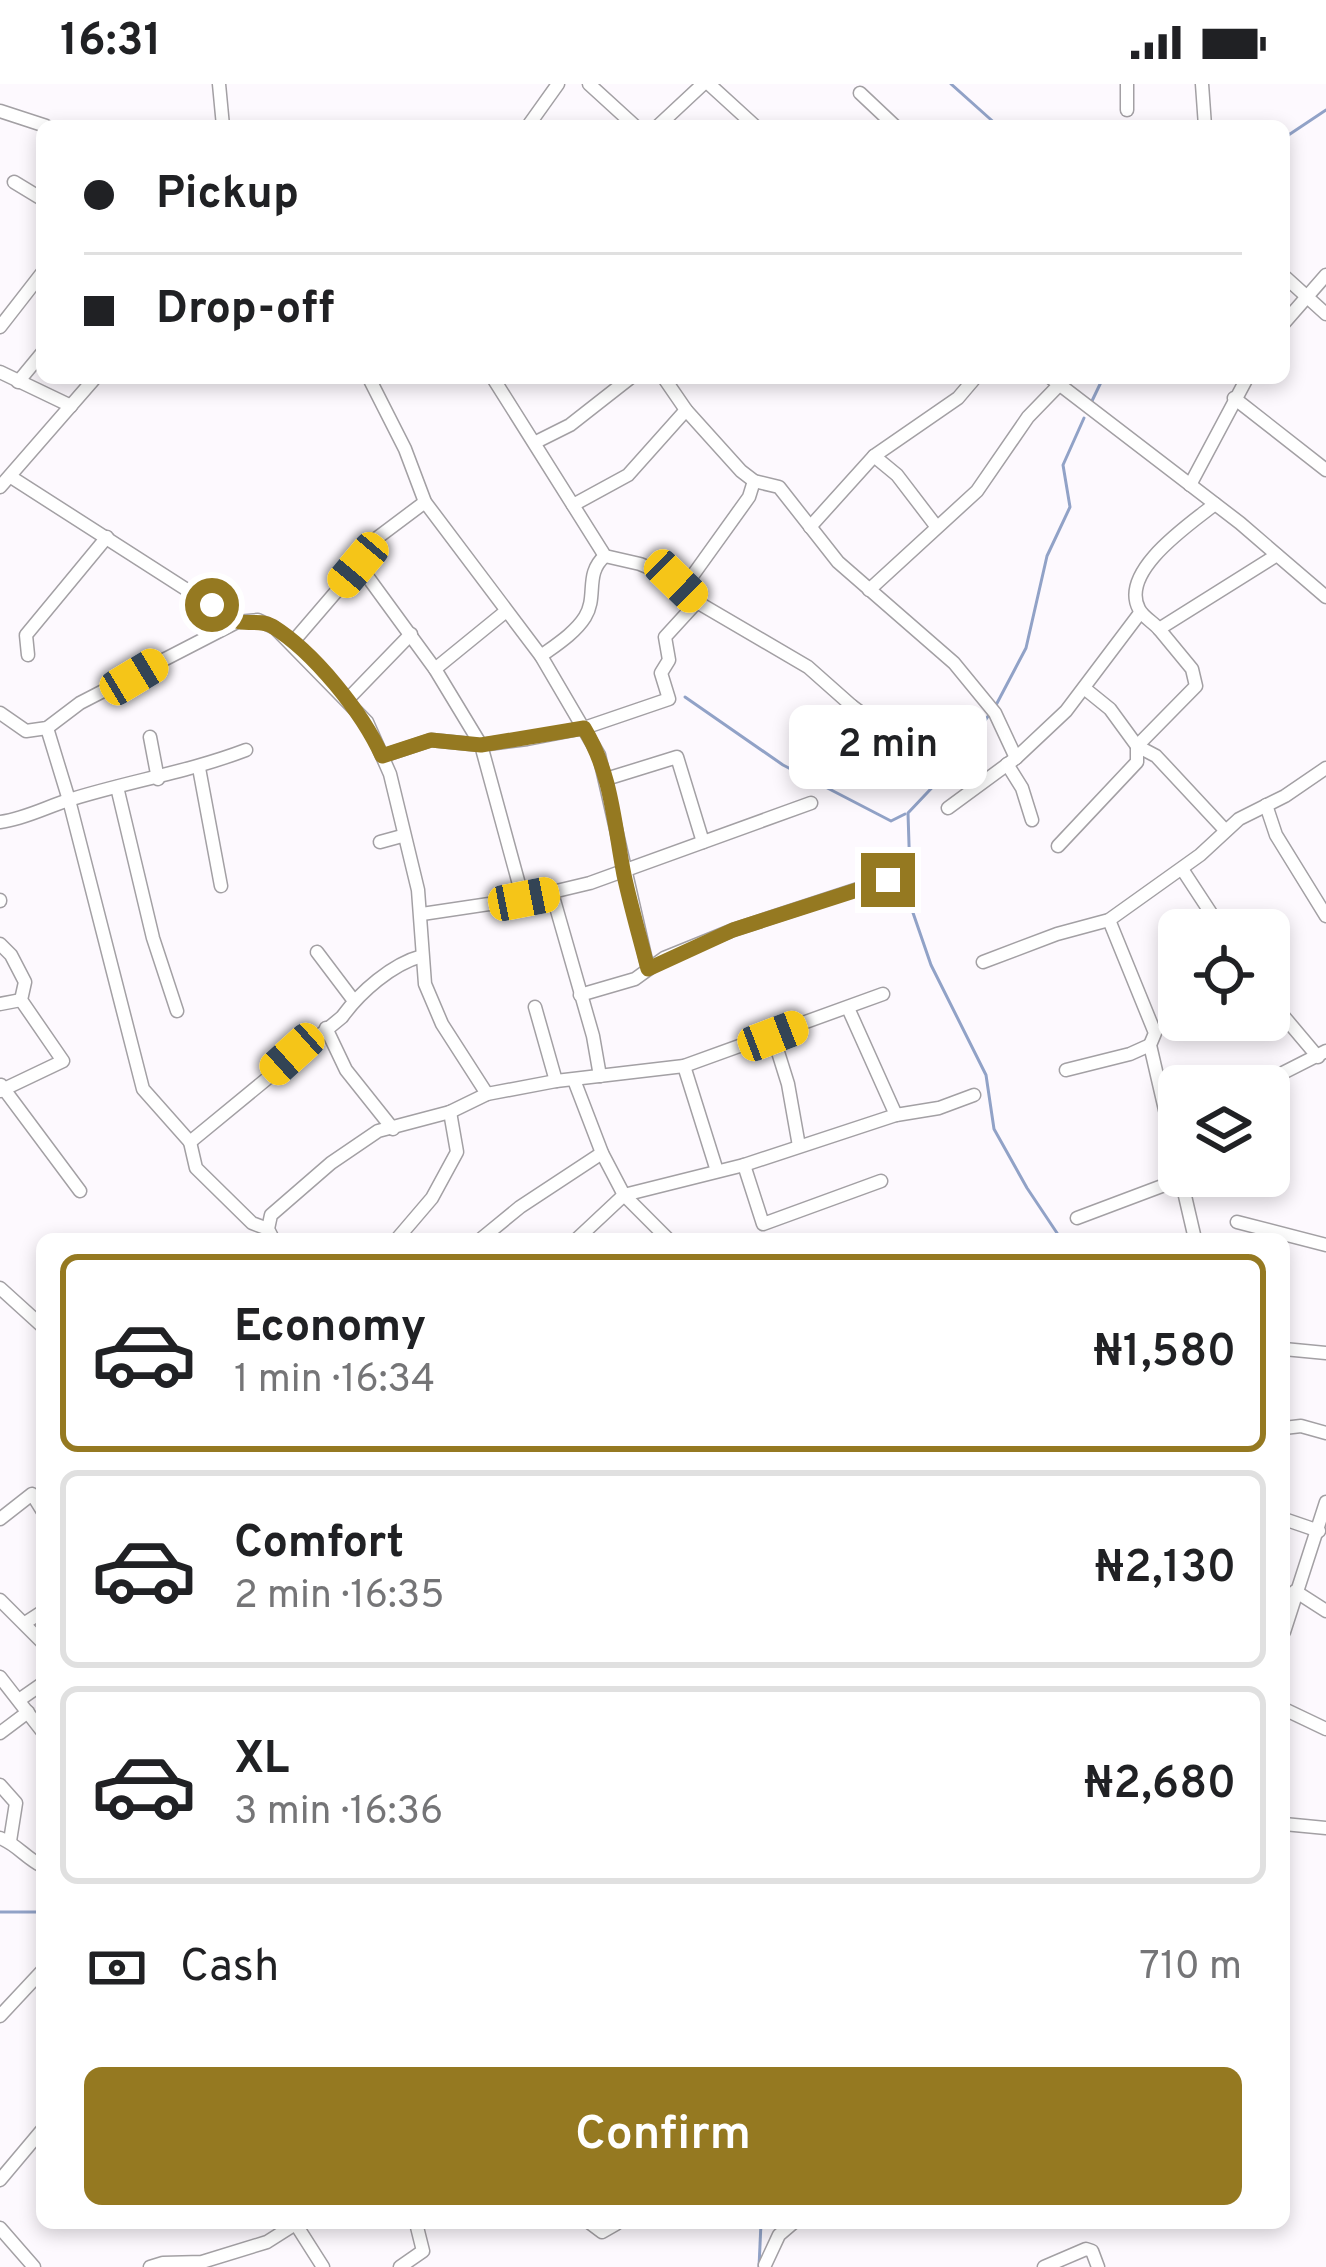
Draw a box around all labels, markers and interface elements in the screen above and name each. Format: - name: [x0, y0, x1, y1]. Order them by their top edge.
- text: 16:31: [60, 14, 161, 71]
- text: Pickup: [156, 167, 299, 224]
- text: Drop-off: [156, 282, 335, 339]
- car: [321, 526, 395, 604]
- car: [638, 543, 714, 619]
- route start: [185, 578, 239, 632]
- car: [94, 643, 174, 711]
- callout: 2 min: [789, 706, 987, 790]
- text: 2 min: [838, 722, 938, 771]
- route end: [861, 853, 915, 907]
- car: [485, 874, 563, 924]
- map controls: [1158, 909, 1290, 1197]
- button: locate: [1158, 909, 1290, 1041]
- car: [733, 1006, 813, 1066]
- car: [253, 1017, 331, 1091]
- button: layers: [1158, 1065, 1290, 1197]
- icon: car: [90, 1299, 198, 1407]
- text: Economy: [234, 1300, 426, 1357]
- text: ₦1,580: [1093, 1325, 1236, 1382]
- text: 1 min · 16:34: [234, 1357, 435, 1406]
- icon: car: [90, 1515, 198, 1623]
- text: Comfort: [234, 1516, 404, 1573]
- text: ₦2,130: [1095, 1541, 1236, 1598]
- text: 2 min · 16:35: [234, 1573, 445, 1622]
- icon: car: [90, 1731, 198, 1839]
- text: XL: [234, 1732, 289, 1789]
- text: ₦2,680: [1084, 1757, 1236, 1814]
- text: 3 min · 16:36: [234, 1789, 443, 1838]
- icon: cash: [84, 1935, 150, 2001]
- text: Cash: [180, 1940, 279, 1997]
- text: 710 m: [1139, 1944, 1242, 1993]
- button: Confirm: [84, 2067, 1242, 2205]

